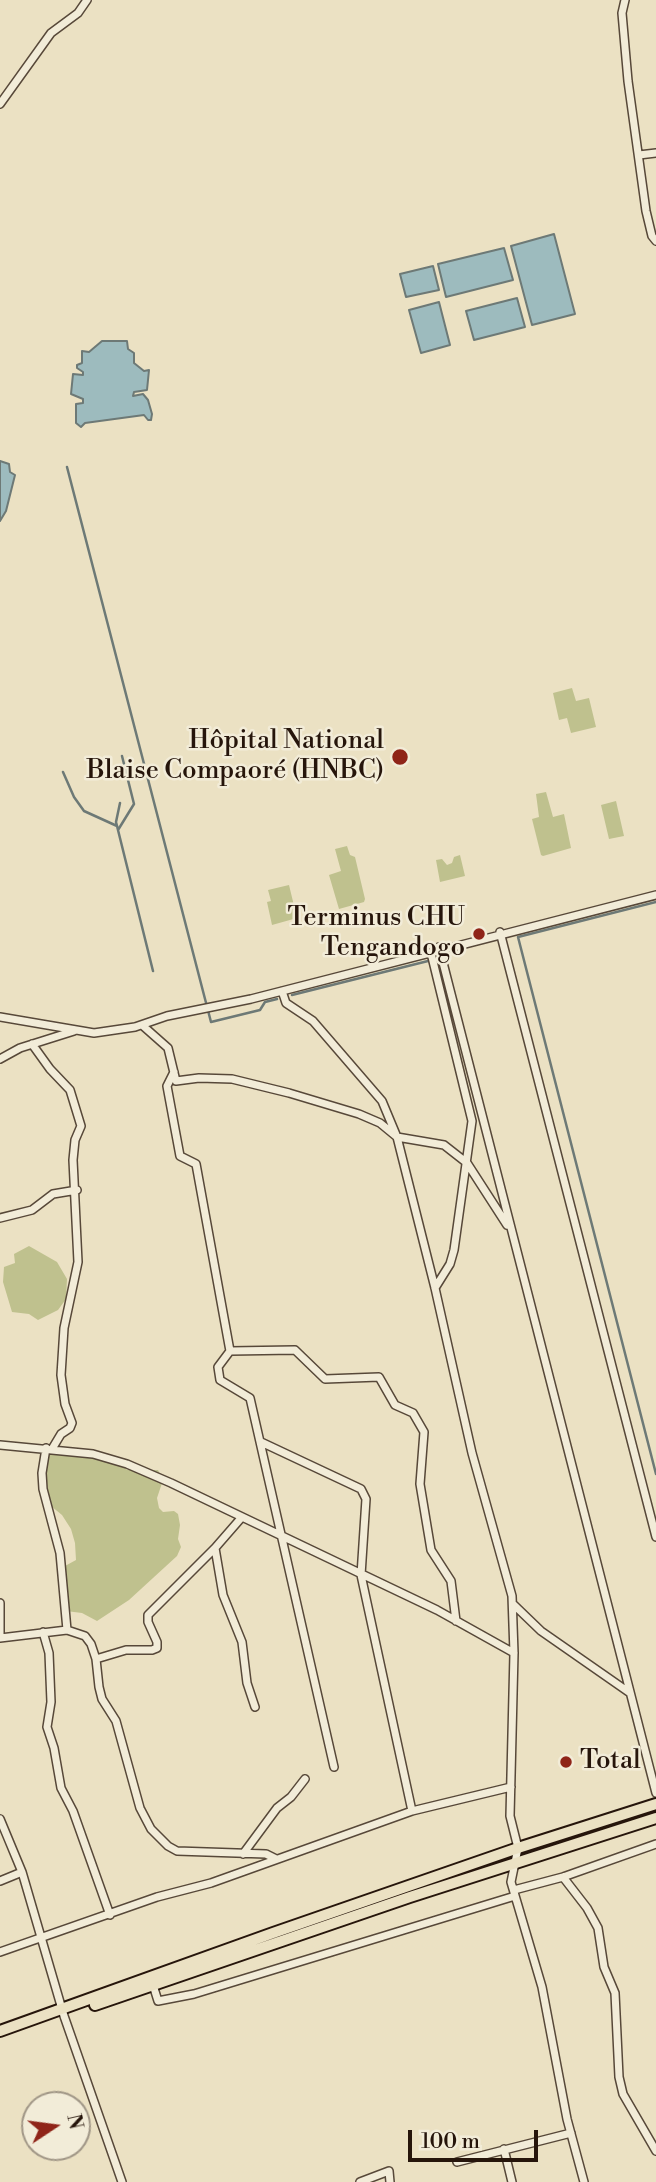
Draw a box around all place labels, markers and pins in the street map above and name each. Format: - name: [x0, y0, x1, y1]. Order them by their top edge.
- place label: Hôpital National Blaise Compaoré (HNBC): [87, 726, 384, 788]
- marker: Hôpital National Blaise Compaoré (HNBC): [390, 747, 410, 767]
- place label: Terminus CHU Tengandogo: [288, 903, 465, 964]
- marker: Terminus CHU Tengandogo: [471, 926, 487, 942]
- place label: Total: [580, 1746, 641, 1778]
- marker: Total: [558, 1754, 574, 1770]

